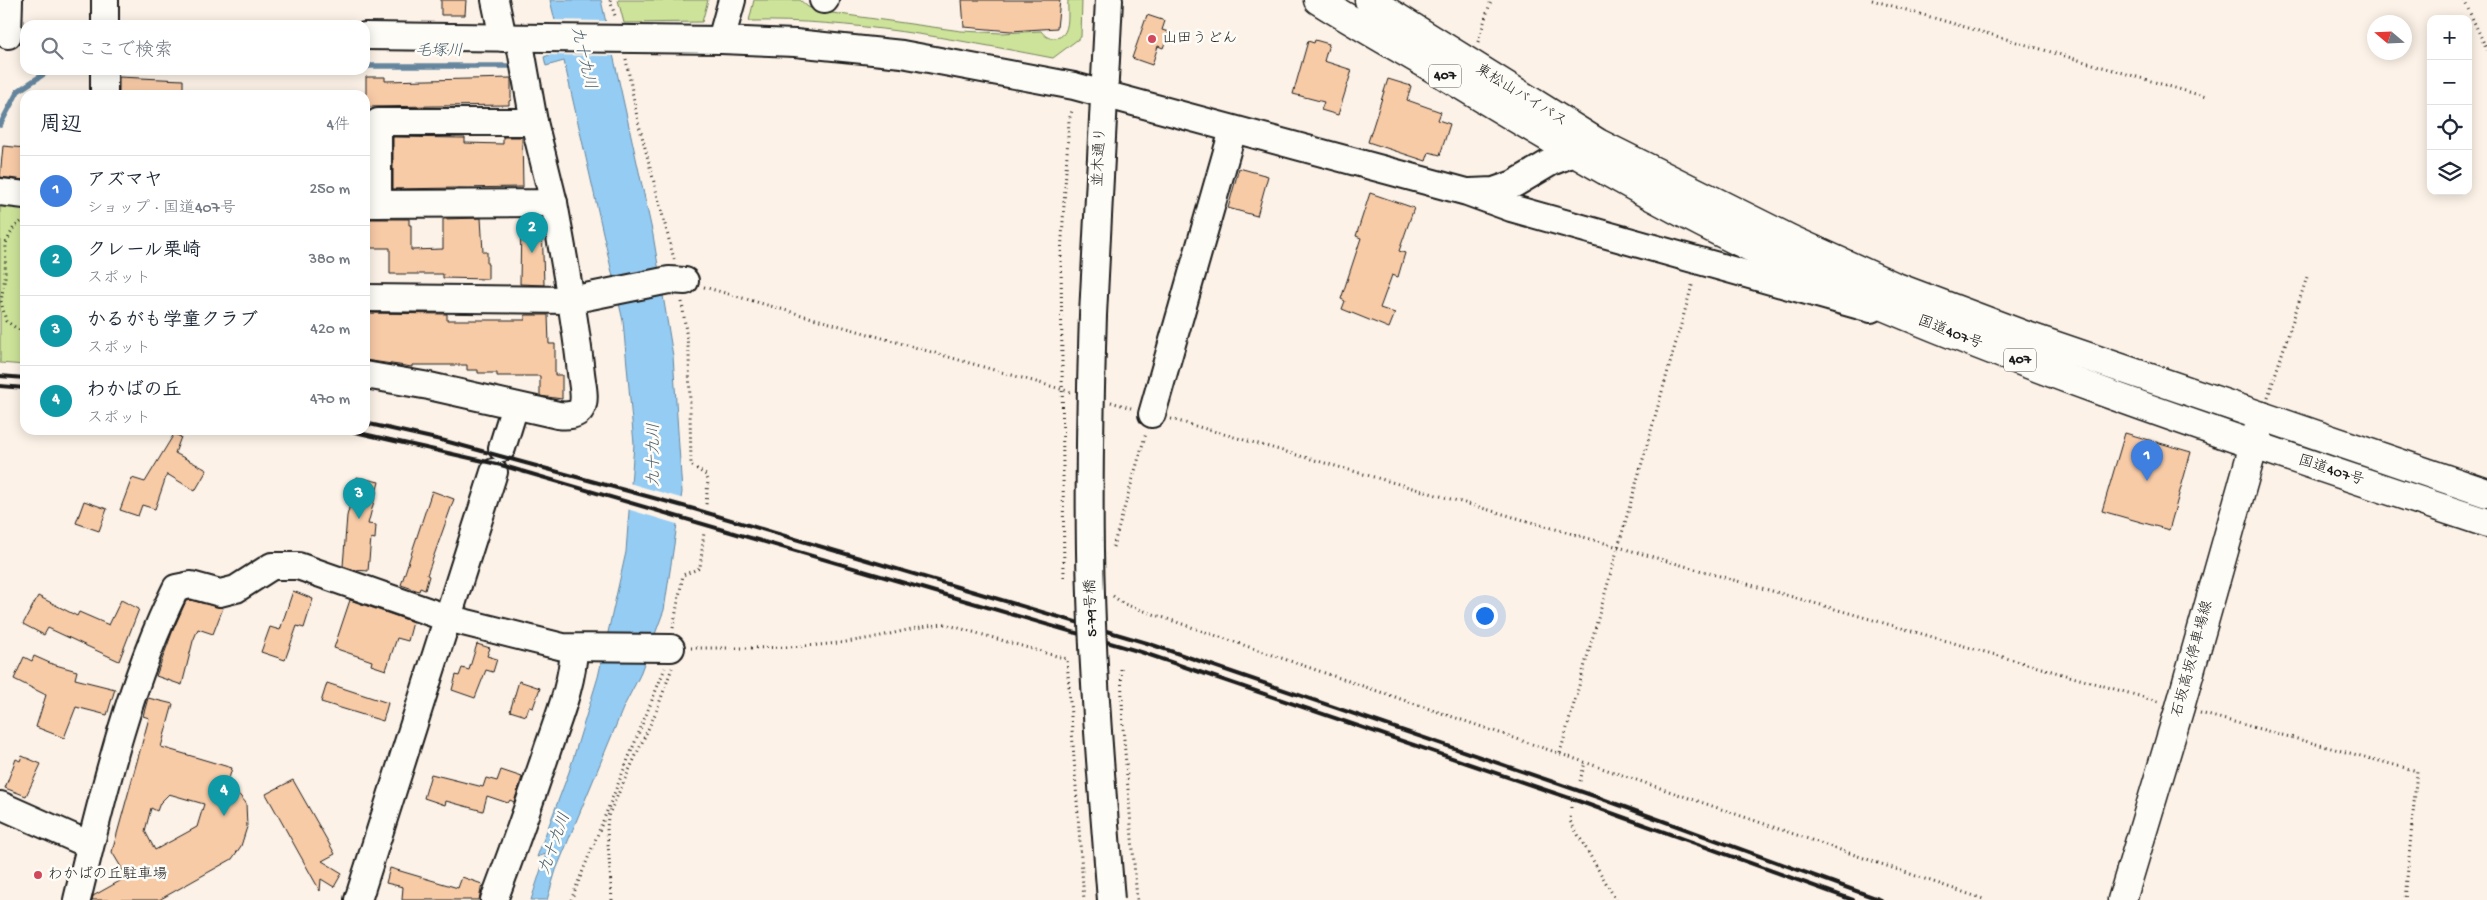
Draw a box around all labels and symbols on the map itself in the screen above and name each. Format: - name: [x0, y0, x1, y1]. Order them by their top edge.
- north arrow: [2367, 15, 2412, 60]
- water label: 九十九川: [566, 24, 599, 91]
- place label: 山田うどん: [1162, 30, 1237, 48]
- marker: 山田うどん: [1146, 33, 1158, 45]
- water label: 毛塚川: [415, 42, 463, 62]
- street label: 東松山バイパス: [1472, 60, 1571, 131]
- road number: 407: [1429, 64, 1461, 88]
- street label: 並木通り: [1088, 127, 1111, 187]
- pin: 2: [516, 212, 548, 253]
- street label: 国道407号: [1915, 312, 1985, 354]
- road number: 407: [2004, 348, 2036, 372]
- water label: 九十九川: [645, 423, 665, 487]
- pin: 1: [2131, 440, 2163, 481]
- street label: 国道407号: [2296, 452, 2366, 490]
- pin: 3: [343, 478, 375, 519]
- street label: 5-79号橋: [1082, 579, 1102, 637]
- street label: 石坂高坂停車場線: [2168, 598, 2217, 719]
- your location: [1472, 603, 1498, 629]
- pin: 4: [208, 775, 240, 816]
- water label: 九十九川: [535, 810, 576, 877]
- place label: わかばの丘駐車場: [48, 865, 167, 884]
- marker: わかばの丘駐車場: [32, 869, 44, 881]

